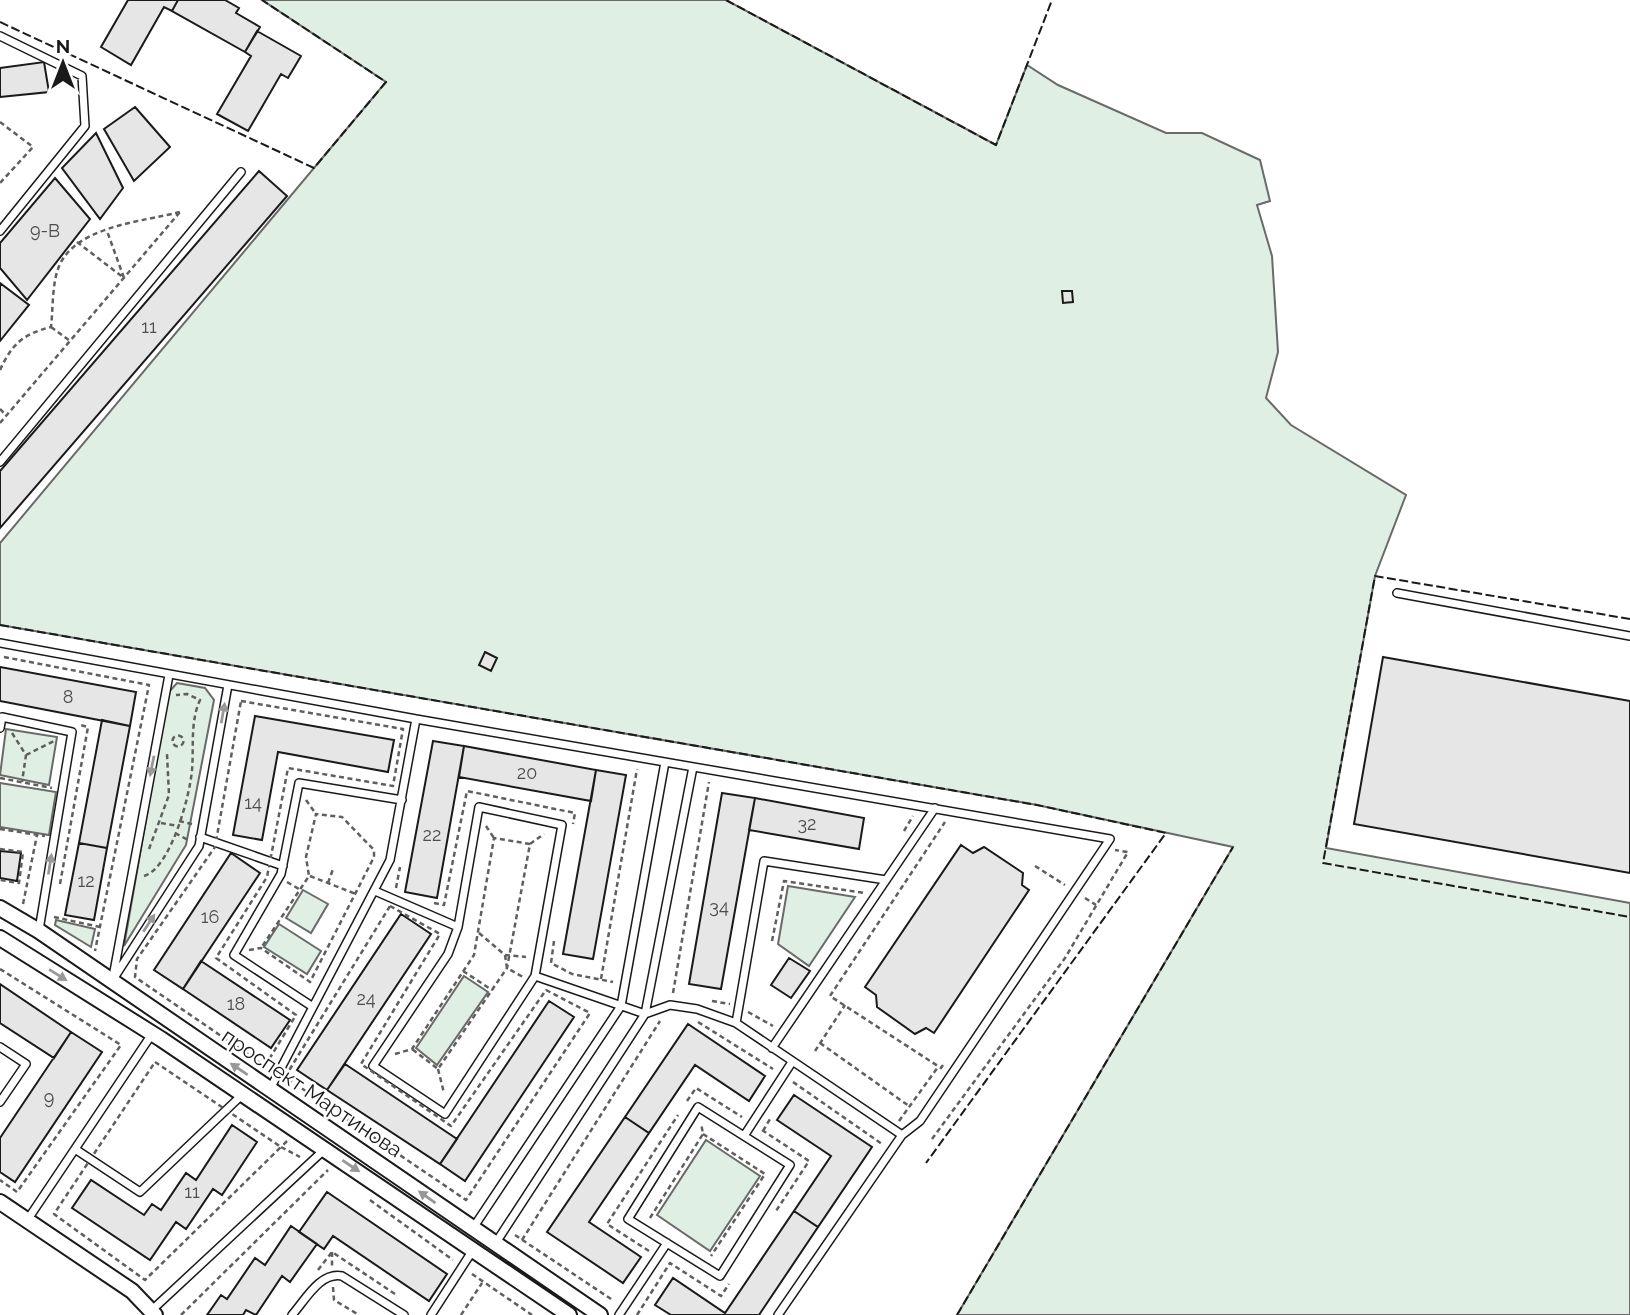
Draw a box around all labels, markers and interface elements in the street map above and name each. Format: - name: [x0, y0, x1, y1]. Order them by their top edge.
- north arrow: [28, 28, 98, 98]
- text: N: [56, 35, 70, 57]
- house number: 9-В: [30, 220, 60, 241]
- house number: 11: [141, 316, 157, 337]
- house number: 8: [63, 686, 73, 707]
- one-way arrow: [218, 702, 229, 724]
- one-way arrow: [146, 755, 157, 777]
- house number: 20: [517, 762, 537, 783]
- house number: 14: [244, 792, 262, 813]
- house number: 32: [798, 813, 817, 834]
- house number: 22: [423, 824, 441, 845]
- one-way arrow: [45, 852, 56, 874]
- house number: 12: [77, 870, 95, 891]
- house number: 34: [709, 896, 729, 917]
- house number: 16: [201, 906, 219, 927]
- one-way arrow: [142, 914, 155, 933]
- one-way arrow: [48, 968, 67, 981]
- house number: 24: [356, 988, 376, 1009]
- house number: 18: [227, 993, 245, 1014]
- street label: проспект Мартинова: [217, 1023, 407, 1162]
- one-way arrow: [229, 1062, 249, 1075]
- house number: 9: [44, 1087, 54, 1108]
- one-way arrow: [342, 1159, 360, 1173]
- house number: 11: [184, 1181, 200, 1202]
- one-way arrow: [418, 1190, 436, 1204]

